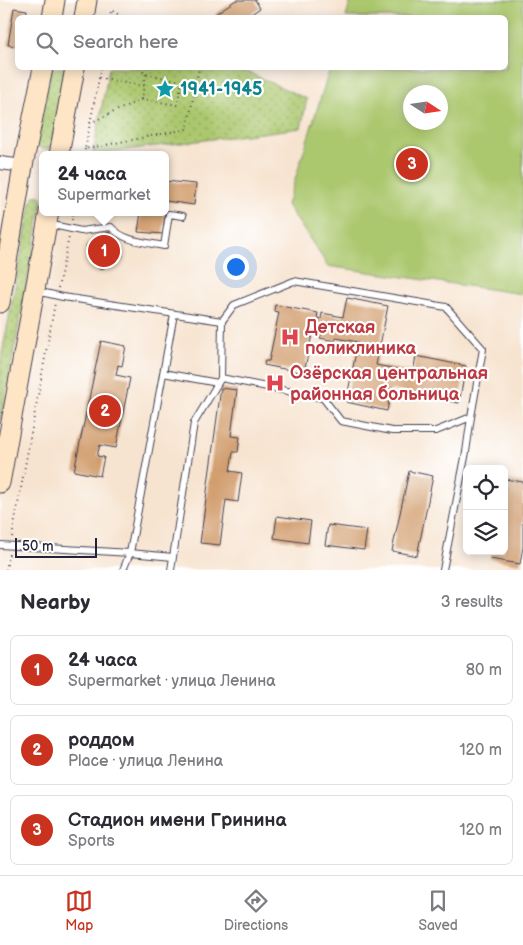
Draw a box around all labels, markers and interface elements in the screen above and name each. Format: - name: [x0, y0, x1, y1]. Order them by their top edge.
- search box: [15, 15, 508, 70]
- icon: search: [33, 29, 61, 57]
- text: Search here: [73, 31, 178, 54]
- place icon: 1941-1945: [154, 78, 176, 100]
- place label: 1941-1945: [180, 79, 262, 100]
- north arrow: [403, 85, 448, 130]
- pin: 3: [396, 145, 428, 183]
- popup: [39, 151, 169, 216]
- text: 24 часа: [57, 163, 126, 186]
- text: Supermarket: [57, 186, 151, 205]
- pin: 1: [88, 232, 120, 270]
- your location: [223, 254, 249, 280]
- place label: Детская поликлиника: [305, 317, 417, 359]
- hospital icon: Детская поликлиника: [279, 326, 301, 348]
- place label: Озёрская центральная районная больница: [290, 363, 488, 405]
- hospital icon: Озёрская центральная районная больница: [264, 372, 286, 394]
- pin: 2: [89, 392, 121, 430]
- map controls: [463, 465, 508, 555]
- button: locate: [463, 465, 508, 510]
- button: layers: [463, 510, 508, 555]
- scale bar: [15, 535, 98, 558]
- text: 50 m: [22, 538, 54, 555]
- text: Nearby: [20, 590, 90, 615]
- text: 3 results: [441, 593, 503, 612]
- text: 24 часа: [68, 649, 137, 672]
- text: 1: [34, 661, 40, 680]
- text: 80 m: [466, 661, 502, 680]
- text: Supermarket · улица Ленина: [68, 672, 276, 691]
- text: роддом: [68, 729, 135, 752]
- text: 2: [32, 741, 42, 760]
- text: 120 m: [459, 741, 502, 760]
- text: Place · улица Ленина: [68, 752, 223, 771]
- text: Стадион имени Гринина: [68, 809, 286, 832]
- text: 3: [32, 821, 42, 840]
- text: 120 m: [459, 821, 502, 840]
- text: Sports: [68, 832, 115, 851]
- tab: Map: [65, 887, 93, 934]
- tab: Directions: [224, 887, 288, 934]
- tab: Saved: [418, 887, 458, 934]

